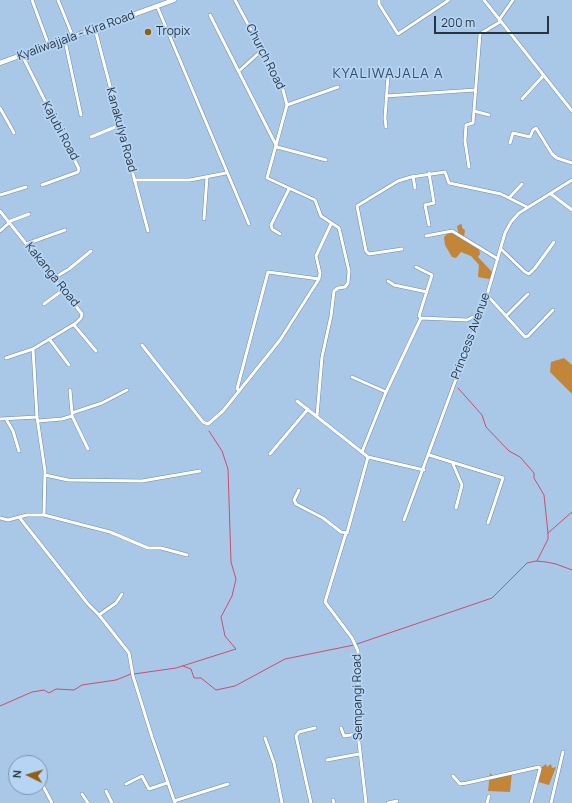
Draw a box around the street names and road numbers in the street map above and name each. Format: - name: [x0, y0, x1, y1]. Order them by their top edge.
- street label: Kyaliwajjala - Kira Road: [15, 8, 137, 64]
- street label: Church Road: [242, 22, 288, 92]
- street label: Kanakulya Road: [103, 86, 139, 174]
- street label: Kajubi Road: [38, 99, 82, 163]
- street label: Kakanga Road: [22, 240, 82, 310]
- street label: Princess Avenue: [449, 291, 493, 381]
- street label: Sempangi Road: [350, 654, 366, 740]

